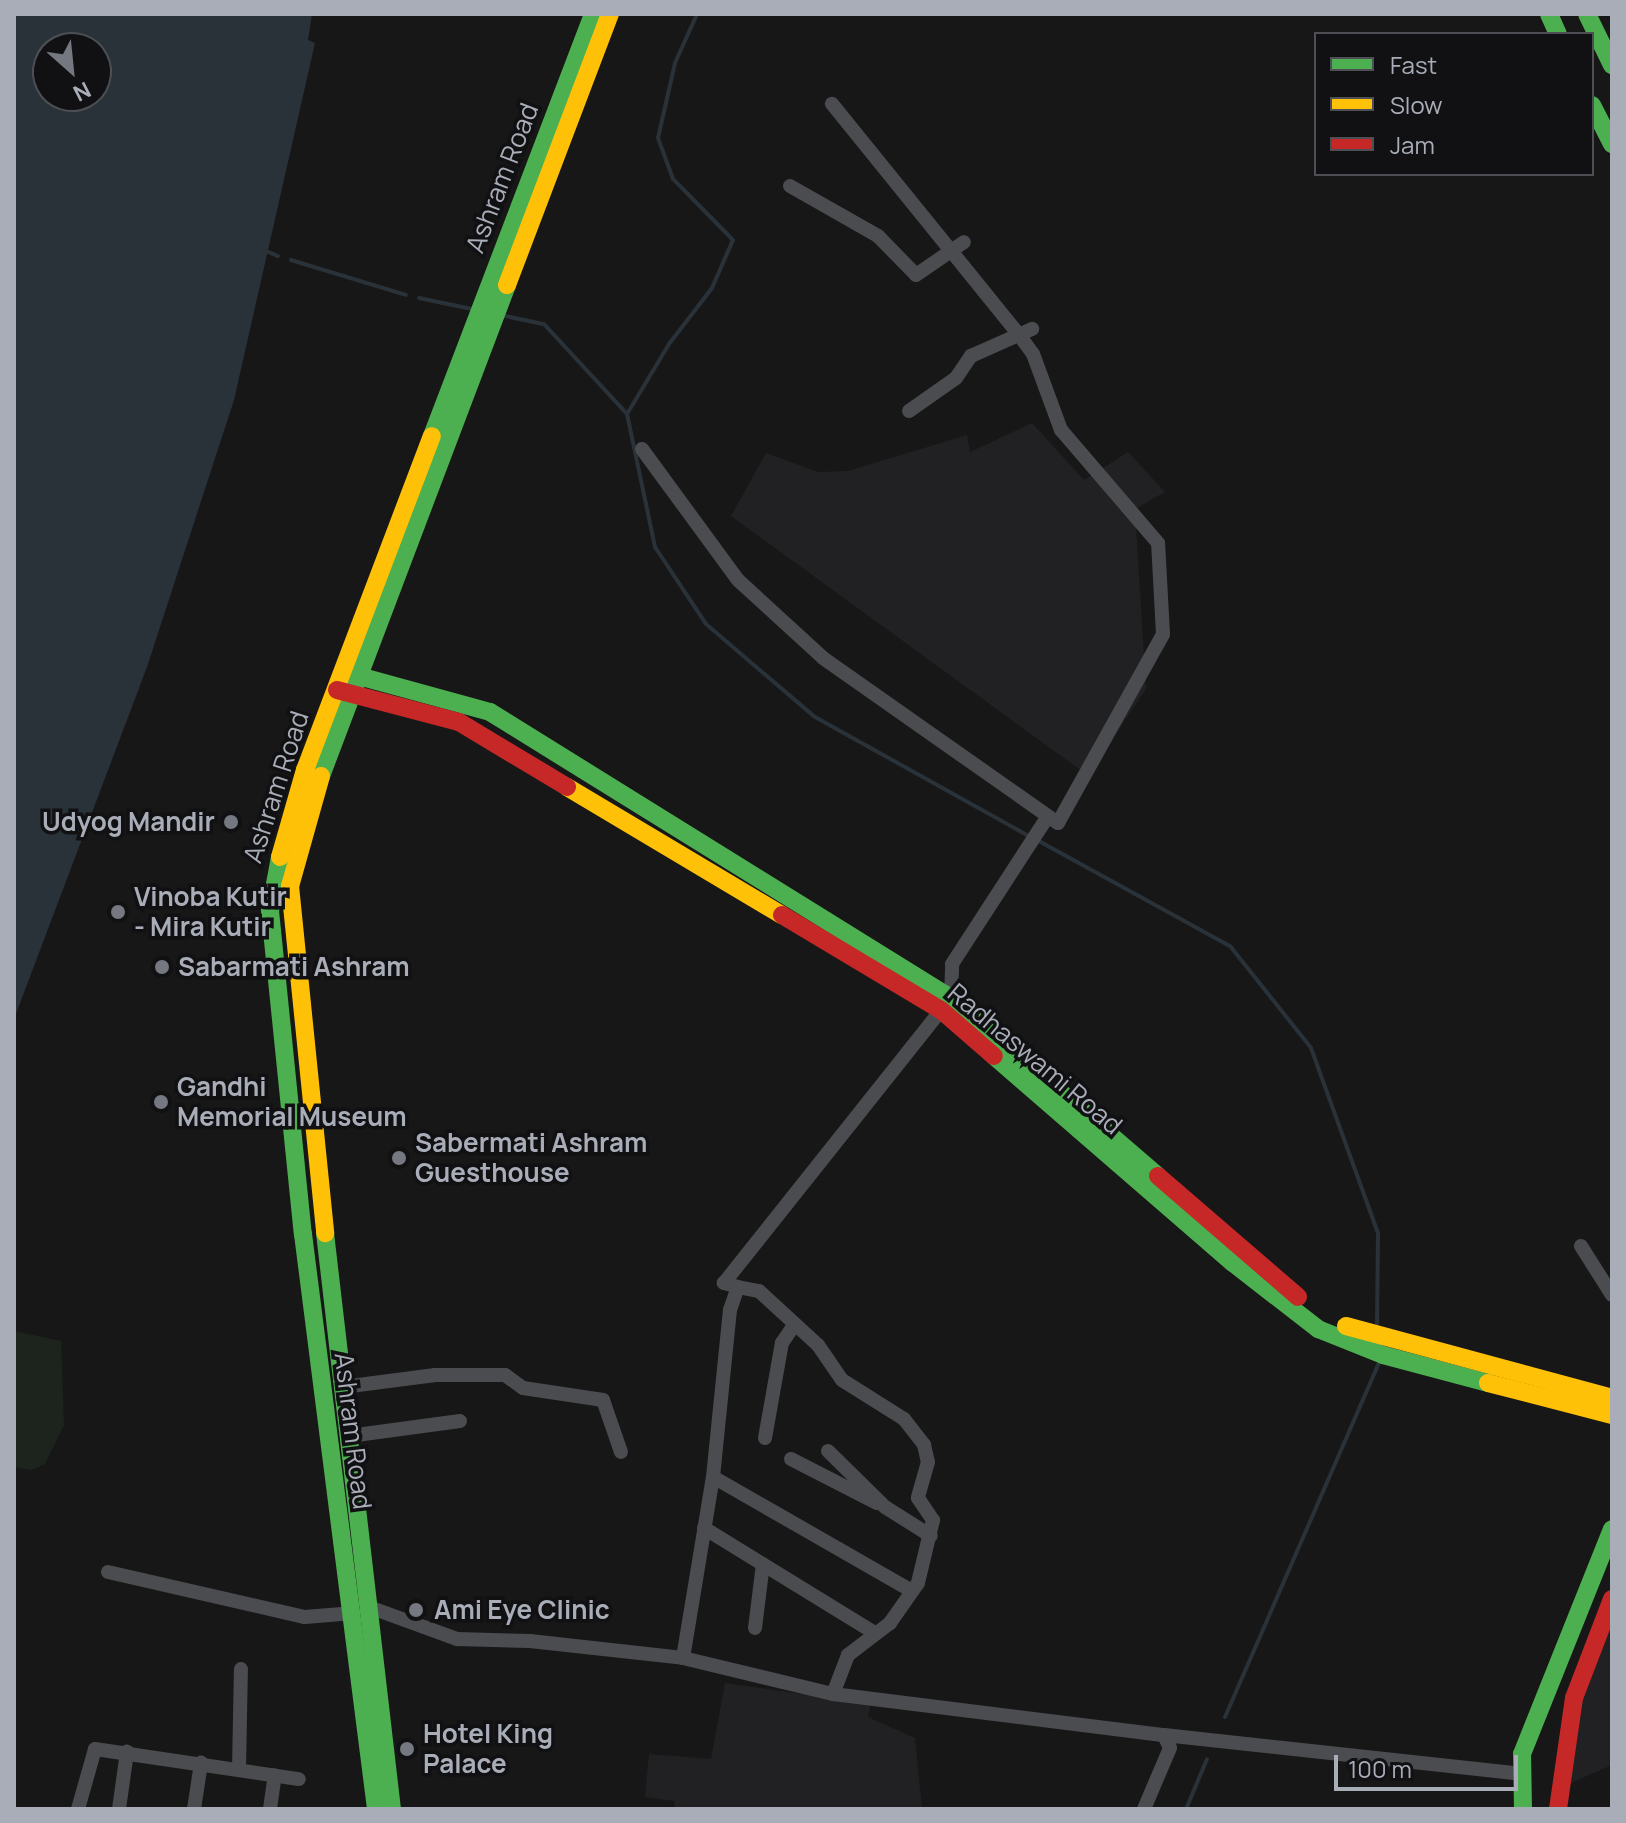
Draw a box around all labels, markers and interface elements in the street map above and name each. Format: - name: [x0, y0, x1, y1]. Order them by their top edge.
- north arrow: [32, 32, 112, 112]
- legend: [1314, 32, 1594, 176]
- text: Fast: [1390, 48, 1437, 81]
- text: N: [68, 75, 96, 109]
- text: Slow: [1390, 88, 1443, 121]
- street label: Ashram Road: [459, 99, 545, 257]
- text: Jam: [1390, 128, 1435, 161]
- street label: Ashram Road: [237, 707, 315, 867]
- place label: Udyog Mandir: [42, 806, 215, 838]
- marker: Udyog Mandir: [222, 813, 240, 831]
- place label: Vinoba Kutir - Mira Kutir: [134, 881, 287, 942]
- marker: Vinoba Kutir - Mira Kutir: [109, 903, 127, 921]
- place label: Sabarmati Ashram: [178, 951, 410, 983]
- marker: Sabarmati Ashram: [153, 958, 171, 976]
- street label: Radhaswami Road: [942, 977, 1128, 1141]
- place label: Gandhi Memorial Museum: [177, 1071, 407, 1132]
- marker: Gandhi Memorial Museum: [152, 1093, 170, 1111]
- place label: Sabermati Ashram Guesthouse: [415, 1127, 647, 1188]
- marker: Sabermati Ashram Guesthouse: [390, 1149, 408, 1167]
- street label: Ashram Road: [328, 1351, 378, 1511]
- place label: Ami Eye Clinic: [434, 1594, 610, 1626]
- marker: Ami Eye Clinic: [405, 1599, 427, 1621]
- place label: Hotel King Palace: [423, 1718, 553, 1780]
- scale bar: [1338, 1739, 1522, 1789]
- marker: Hotel King Palace: [398, 1740, 416, 1758]
- text: 100 m: [1348, 1752, 1412, 1785]

